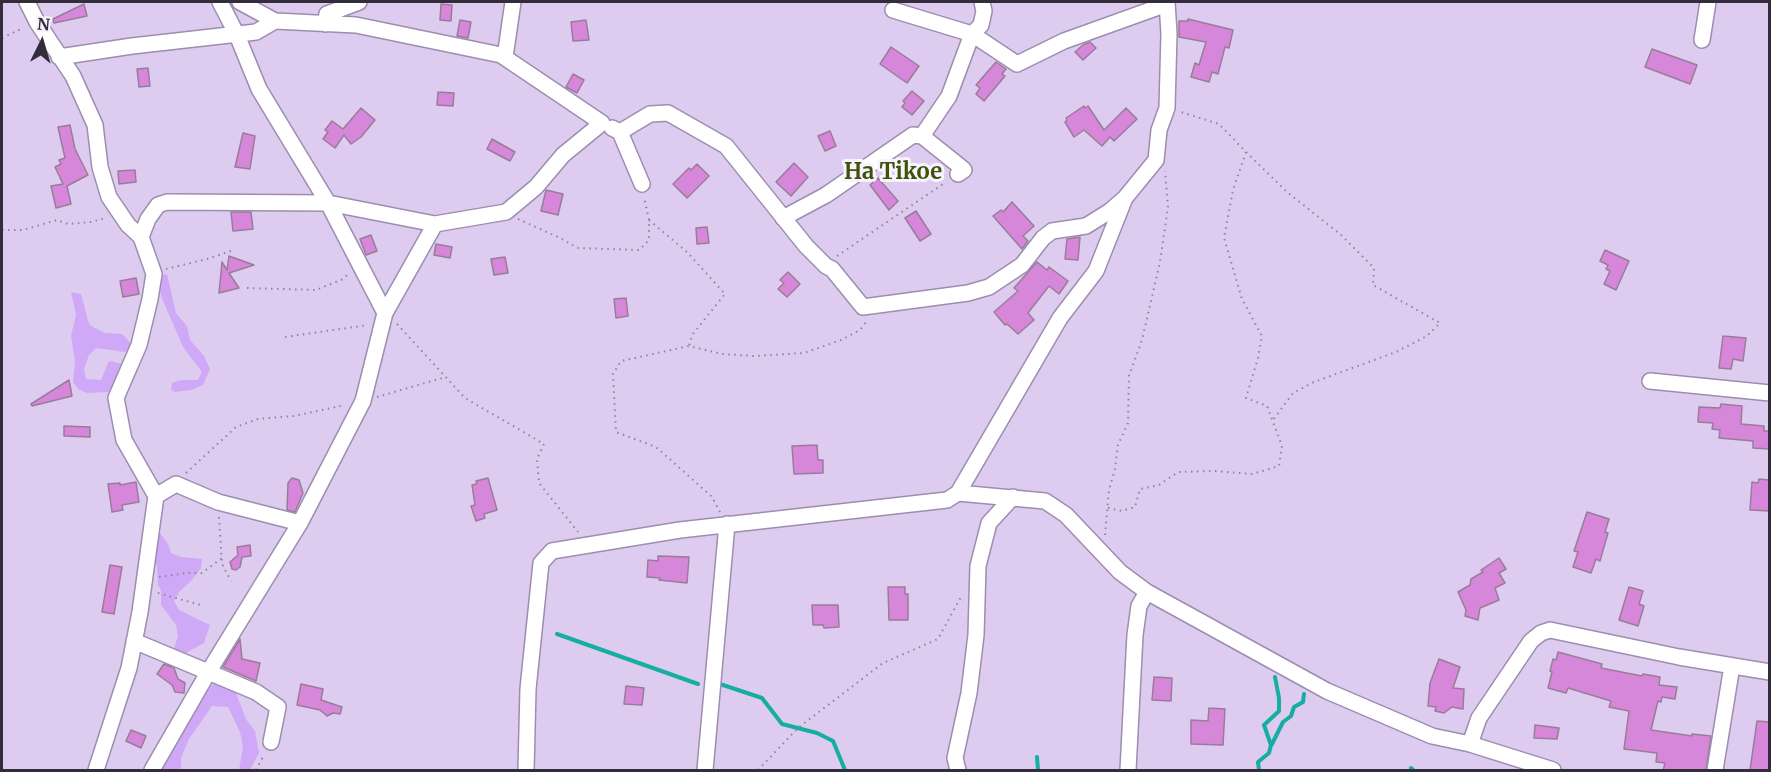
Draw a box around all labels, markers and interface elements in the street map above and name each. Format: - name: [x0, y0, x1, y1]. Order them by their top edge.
- north arrow: [12, 12, 72, 72]
- text: N: [36, 14, 51, 35]
- district label: Ha Tikoe: [844, 160, 942, 186]

